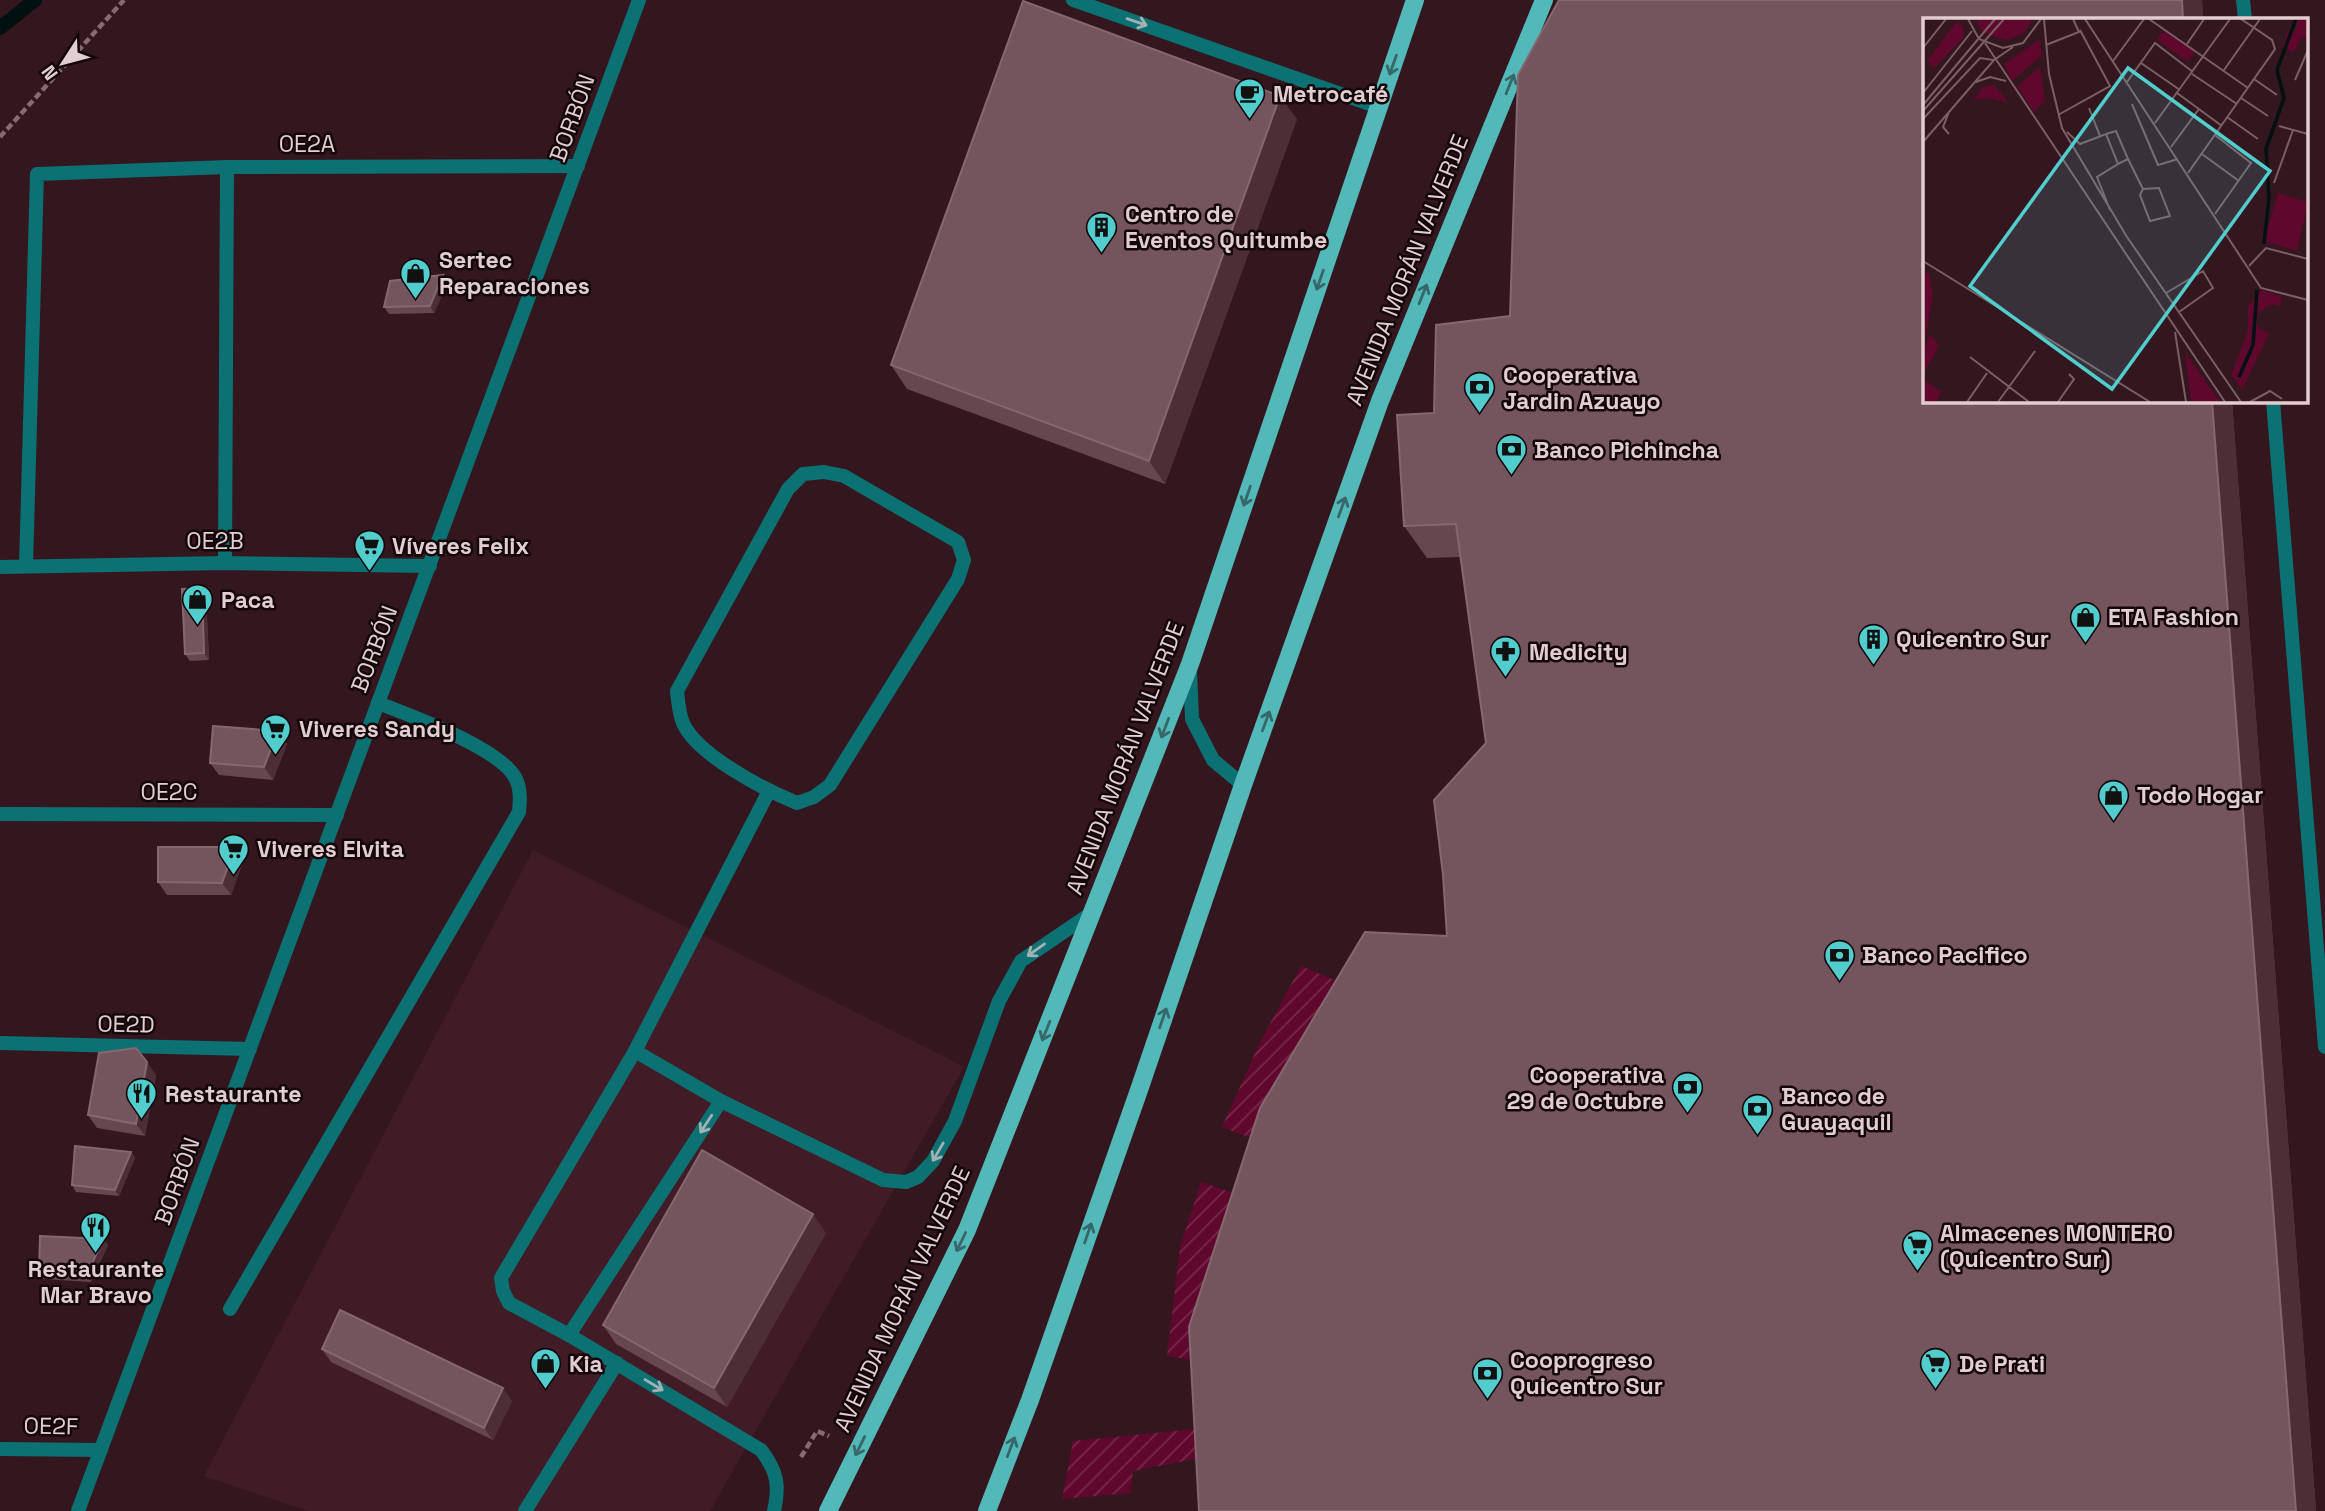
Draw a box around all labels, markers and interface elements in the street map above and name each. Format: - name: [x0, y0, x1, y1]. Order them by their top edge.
- one-way arrow: [1126, 17, 1148, 29]
- inset map: [1923, 18, 2308, 402]
- north arrow: [28, 28, 98, 98]
- one-way arrow: [1386, 53, 1398, 75]
- text: N: [36, 60, 64, 85]
- street label: BORBÓN: [542, 70, 602, 166]
- one-way arrow: [1504, 73, 1517, 95]
- cafe icon: Metrocafé: [1233, 77, 1267, 121]
- place label: Metrocafé: [1273, 79, 1388, 109]
- street label: OE2A: [279, 129, 335, 159]
- street label: AVENIDA MORÁN VALVERDE: [1339, 130, 1475, 410]
- place label: Centro de Eventos Quitumbe: [1125, 199, 1327, 255]
- building icon: Centro de Eventos Quitumbe: [1085, 210, 1119, 254]
- place label: Sertec Reparaciones: [439, 245, 590, 301]
- shop icon: Sertec Reparaciones: [399, 256, 433, 300]
- one-way arrow: [1313, 269, 1326, 291]
- one-way arrow: [1418, 284, 1431, 305]
- place label: Cooperativa Jardin Azuayo: [1503, 360, 1661, 416]
- bank icon: Cooperativa Jardin Azuayo: [1463, 371, 1497, 415]
- bank icon: Banco Pichincha: [1494, 433, 1528, 477]
- place label: Banco Pichincha: [1534, 435, 1719, 465]
- one-way arrow: [1240, 484, 1252, 506]
- one-way arrow: [1337, 496, 1349, 518]
- street label: OE2B: [186, 526, 244, 556]
- supermarket icon: Víveres Felix: [352, 529, 386, 573]
- place label: Víveres Felix: [392, 531, 529, 561]
- shop icon: Paca: [181, 583, 215, 627]
- place label: Paca: [221, 585, 275, 615]
- shop icon: ETA Fashion: [2068, 600, 2102, 644]
- street label: BORBÓN: [344, 601, 404, 697]
- place label: ETA Fashion: [2108, 602, 2239, 632]
- street label: AVENIDA MORÁN VALVERDE: [1059, 617, 1191, 899]
- building icon: Quicentro Sur: [1856, 622, 1890, 666]
- place label: Quicentro Sur: [1896, 624, 2049, 654]
- pharmacy icon: Medicity: [1489, 635, 1523, 679]
- place label: Medicity: [1529, 637, 1628, 667]
- one-way arrow: [1260, 710, 1273, 732]
- supermarket icon: Viveres Sandy: [259, 712, 293, 756]
- place label: Viveres Sandy: [299, 714, 455, 744]
- one-way arrow: [1157, 716, 1170, 738]
- street label: OE2C: [141, 777, 197, 807]
- shop icon: Todo Hogar: [2097, 778, 2131, 822]
- place label: Todo Hogar: [2137, 780, 2263, 810]
- supermarket icon: Viveres Elvita: [217, 832, 251, 876]
- place label: Viveres Elvita: [257, 834, 404, 864]
- bank icon: Banco Pacifico: [1822, 938, 1856, 982]
- place label: Banco Pacifico: [1862, 940, 2028, 970]
- one-way arrow: [1027, 943, 1046, 957]
- one-way arrow: [1158, 1008, 1170, 1030]
- street label: OE2D: [97, 1009, 155, 1039]
- one-way arrow: [1038, 1019, 1051, 1041]
- place label: Cooperativa 29 de Octubre: [1507, 1060, 1664, 1116]
- bank icon: Cooperativa 29 de Octubre: [1670, 1071, 1704, 1115]
- restaurant icon: Restaurante: [125, 1077, 159, 1121]
- place label: Restaurante: [165, 1079, 302, 1109]
- place label: Banco de Guayaquil: [1781, 1081, 1892, 1137]
- bank icon: Banco de Guayaquil: [1741, 1092, 1775, 1136]
- one-way arrow: [699, 1114, 714, 1133]
- street label: BORBÓN: [147, 1133, 207, 1229]
- one-way arrow: [931, 1141, 945, 1161]
- street label: AVENIDA MORÁN VALVERDE: [827, 1161, 977, 1437]
- restaurant icon: Restaurante Mar Bravo: [79, 1211, 113, 1255]
- place label: Almacenes MONTERO (Quicentro Sur): [1940, 1218, 2173, 1274]
- one-way arrow: [1083, 1223, 1095, 1245]
- supermarket icon: Almacenes MONTERO (Quicentro Sur): [1900, 1229, 1934, 1273]
- one-way arrow: [954, 1231, 968, 1252]
- place label: Restaurante Mar Bravo: [28, 1254, 164, 1310]
- place label: Cooprogreso Quicentro Sur: [1510, 1345, 1663, 1401]
- shop icon: Kia: [529, 1347, 563, 1391]
- supermarket icon: De Prati: [1919, 1347, 1953, 1391]
- place label: Kia: [569, 1349, 603, 1379]
- place label: De Prati: [1959, 1349, 2045, 1379]
- bank icon: Cooprogreso Quicentro Sur: [1470, 1356, 1504, 1400]
- one-way arrow: [644, 1379, 664, 1393]
- street label: OE2F: [23, 1411, 79, 1441]
- one-way arrow: [852, 1435, 866, 1456]
- one-way arrow: [1006, 1437, 1019, 1459]

